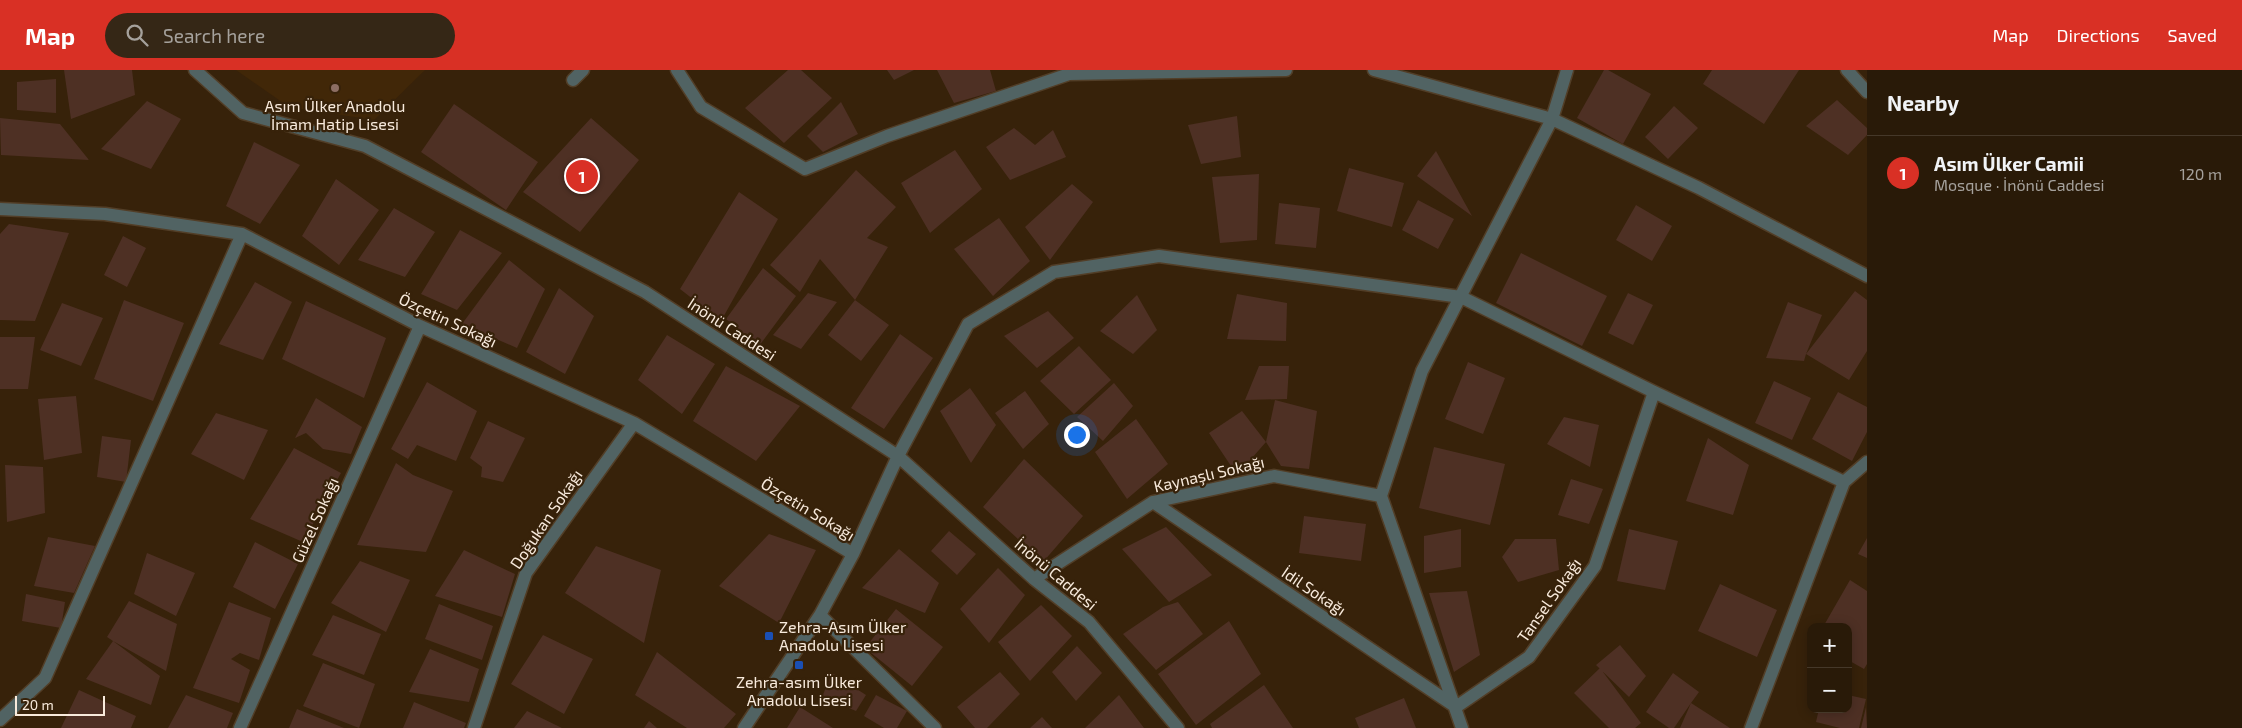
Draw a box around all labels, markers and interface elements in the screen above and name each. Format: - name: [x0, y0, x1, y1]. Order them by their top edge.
- search box: [105, 13, 455, 58]
- text: Map: [25, 21, 75, 50]
- icon: search: [123, 21, 151, 49]
- text: Search here: [163, 24, 265, 47]
- text: Map: [1992, 24, 2029, 46]
- text: Directions: [2057, 24, 2140, 46]
- text: Saved: [2168, 24, 2217, 46]
- marker: Asım Ülker Anadolu İmam Hatip Lisesi: [329, 82, 341, 94]
- text: Nearby: [1887, 90, 1959, 115]
- place label: Asım Ülker Anadolu İmam Hatip Lisesi: [265, 96, 405, 133]
- text: Asım Ülker Camii: [1934, 152, 2084, 175]
- pin: 1: [566, 157, 598, 195]
- text: 1: [1900, 164, 1906, 183]
- text: 120 m: [2179, 164, 2222, 183]
- text: Mosque · İnönü Caddesi: [1934, 175, 2104, 194]
- street label: Özçetin Sokağı: [396, 289, 500, 351]
- street label: İnönü Caddesi: [685, 293, 780, 364]
- your location: [1064, 422, 1090, 448]
- street label: Kaynaşlı Sokağı: [1152, 452, 1266, 496]
- street label: Doğukan Sokağı: [505, 466, 586, 572]
- street label: Özçetin Sokağı: [757, 473, 859, 545]
- street label: Güzel Sokağı: [287, 474, 342, 566]
- street label: İnönü Caddesi: [1011, 534, 1101, 614]
- street label: Tansel Sokağı: [1513, 554, 1585, 645]
- street label: İdil Sokağı: [1279, 562, 1350, 619]
- place label: Zehra-Asım Ülker Anadolu Lisesi: [779, 617, 907, 654]
- map controls: [1807, 623, 1852, 713]
- button: +: [1807, 623, 1852, 668]
- marker: Zehra-Asım Ülker Anadolu Lisesi: [763, 630, 775, 642]
- marker: Zehra-asım Ülker Anadolu Lisesi: [793, 659, 805, 671]
- button: −: [1807, 668, 1852, 713]
- place label: Zehra-asım Ülker Anadolu Lisesi: [736, 672, 863, 709]
- scale bar: [15, 693, 105, 716]
- text: 20 m: [22, 696, 54, 713]

